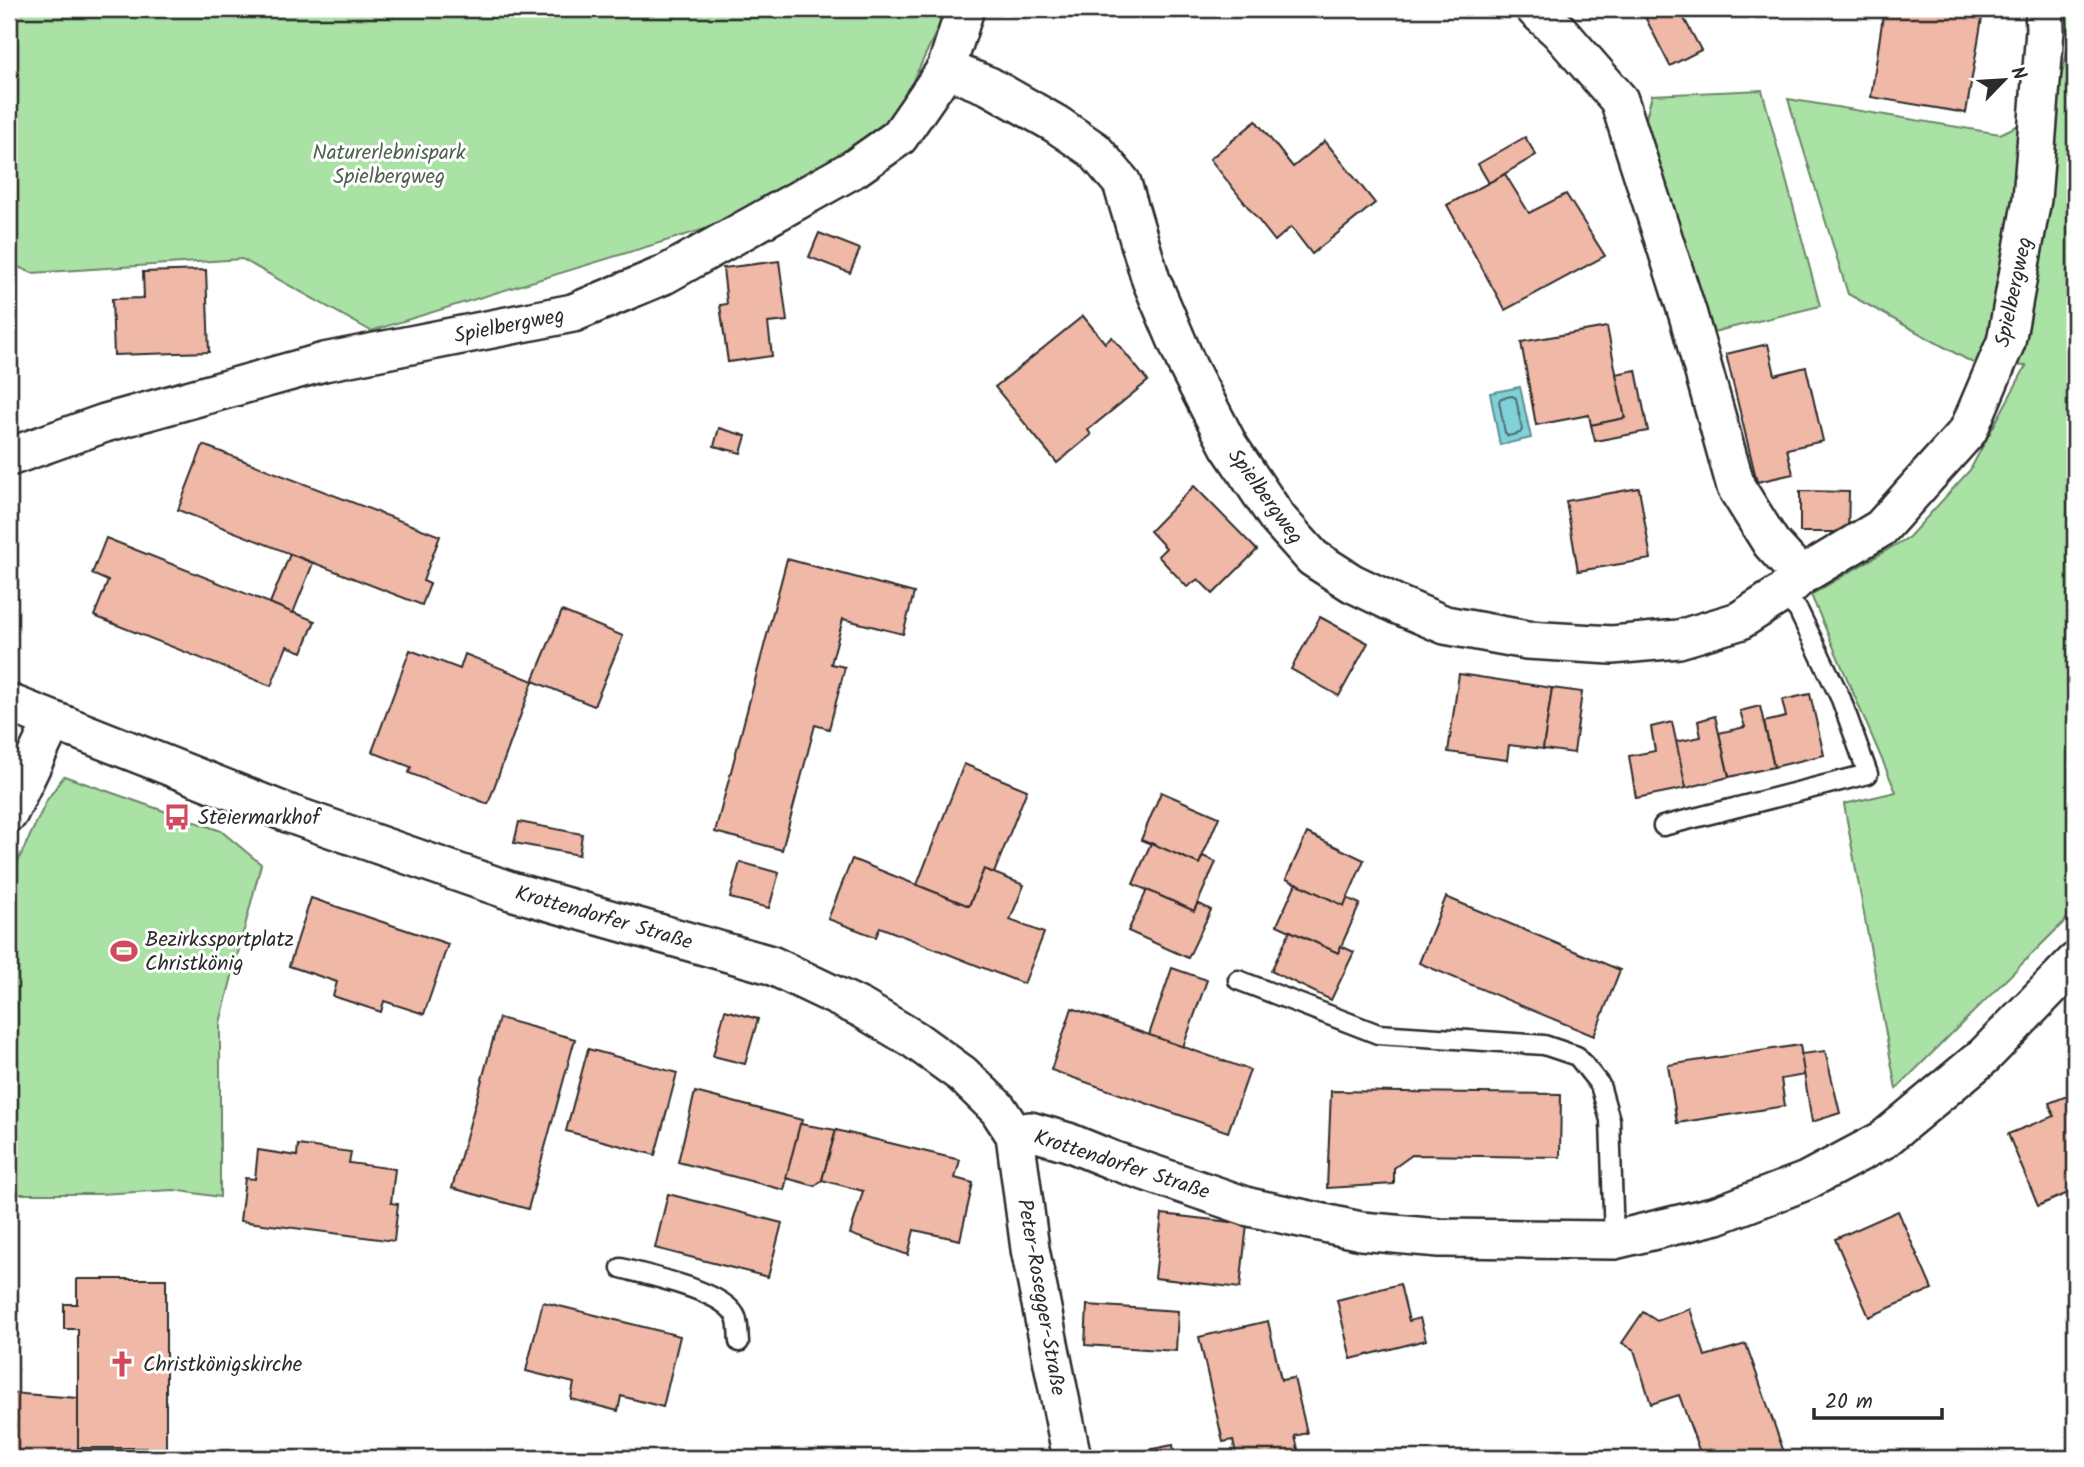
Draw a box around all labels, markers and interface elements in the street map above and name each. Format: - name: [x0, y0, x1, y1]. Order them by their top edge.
- north arrow: [1968, 46, 2038, 116]
- text: N: [2001, 62, 2034, 85]
- park label: Naturerlebnispark Spielbergweg: [312, 137, 466, 194]
- street label: Spielbergweg: [1987, 234, 2042, 350]
- street label: Spielbergweg: [451, 300, 567, 353]
- street label: Spielbergweg: [1219, 442, 1311, 552]
- bus stop icon: Steiermarkhof: [162, 802, 192, 832]
- place label: Steiermarkhof: [198, 802, 322, 835]
- street label: Krottendorfer Straße: [511, 877, 697, 960]
- place label: Bezirkssportplatz Christkönig: [145, 924, 294, 981]
- sports icon: Bezirkssportplatz Christkönig: [109, 936, 139, 966]
- street label: Krottendorfer Straße: [1029, 1121, 1214, 1210]
- street label: Peter-Rosegger-Straße: [1007, 1196, 1074, 1399]
- church icon: Christkönigskirche: [107, 1349, 137, 1379]
- place label: Christkönigskirche: [143, 1349, 303, 1382]
- scale bar: [1814, 1376, 1942, 1420]
- text: 20 m: [1825, 1386, 1873, 1419]

